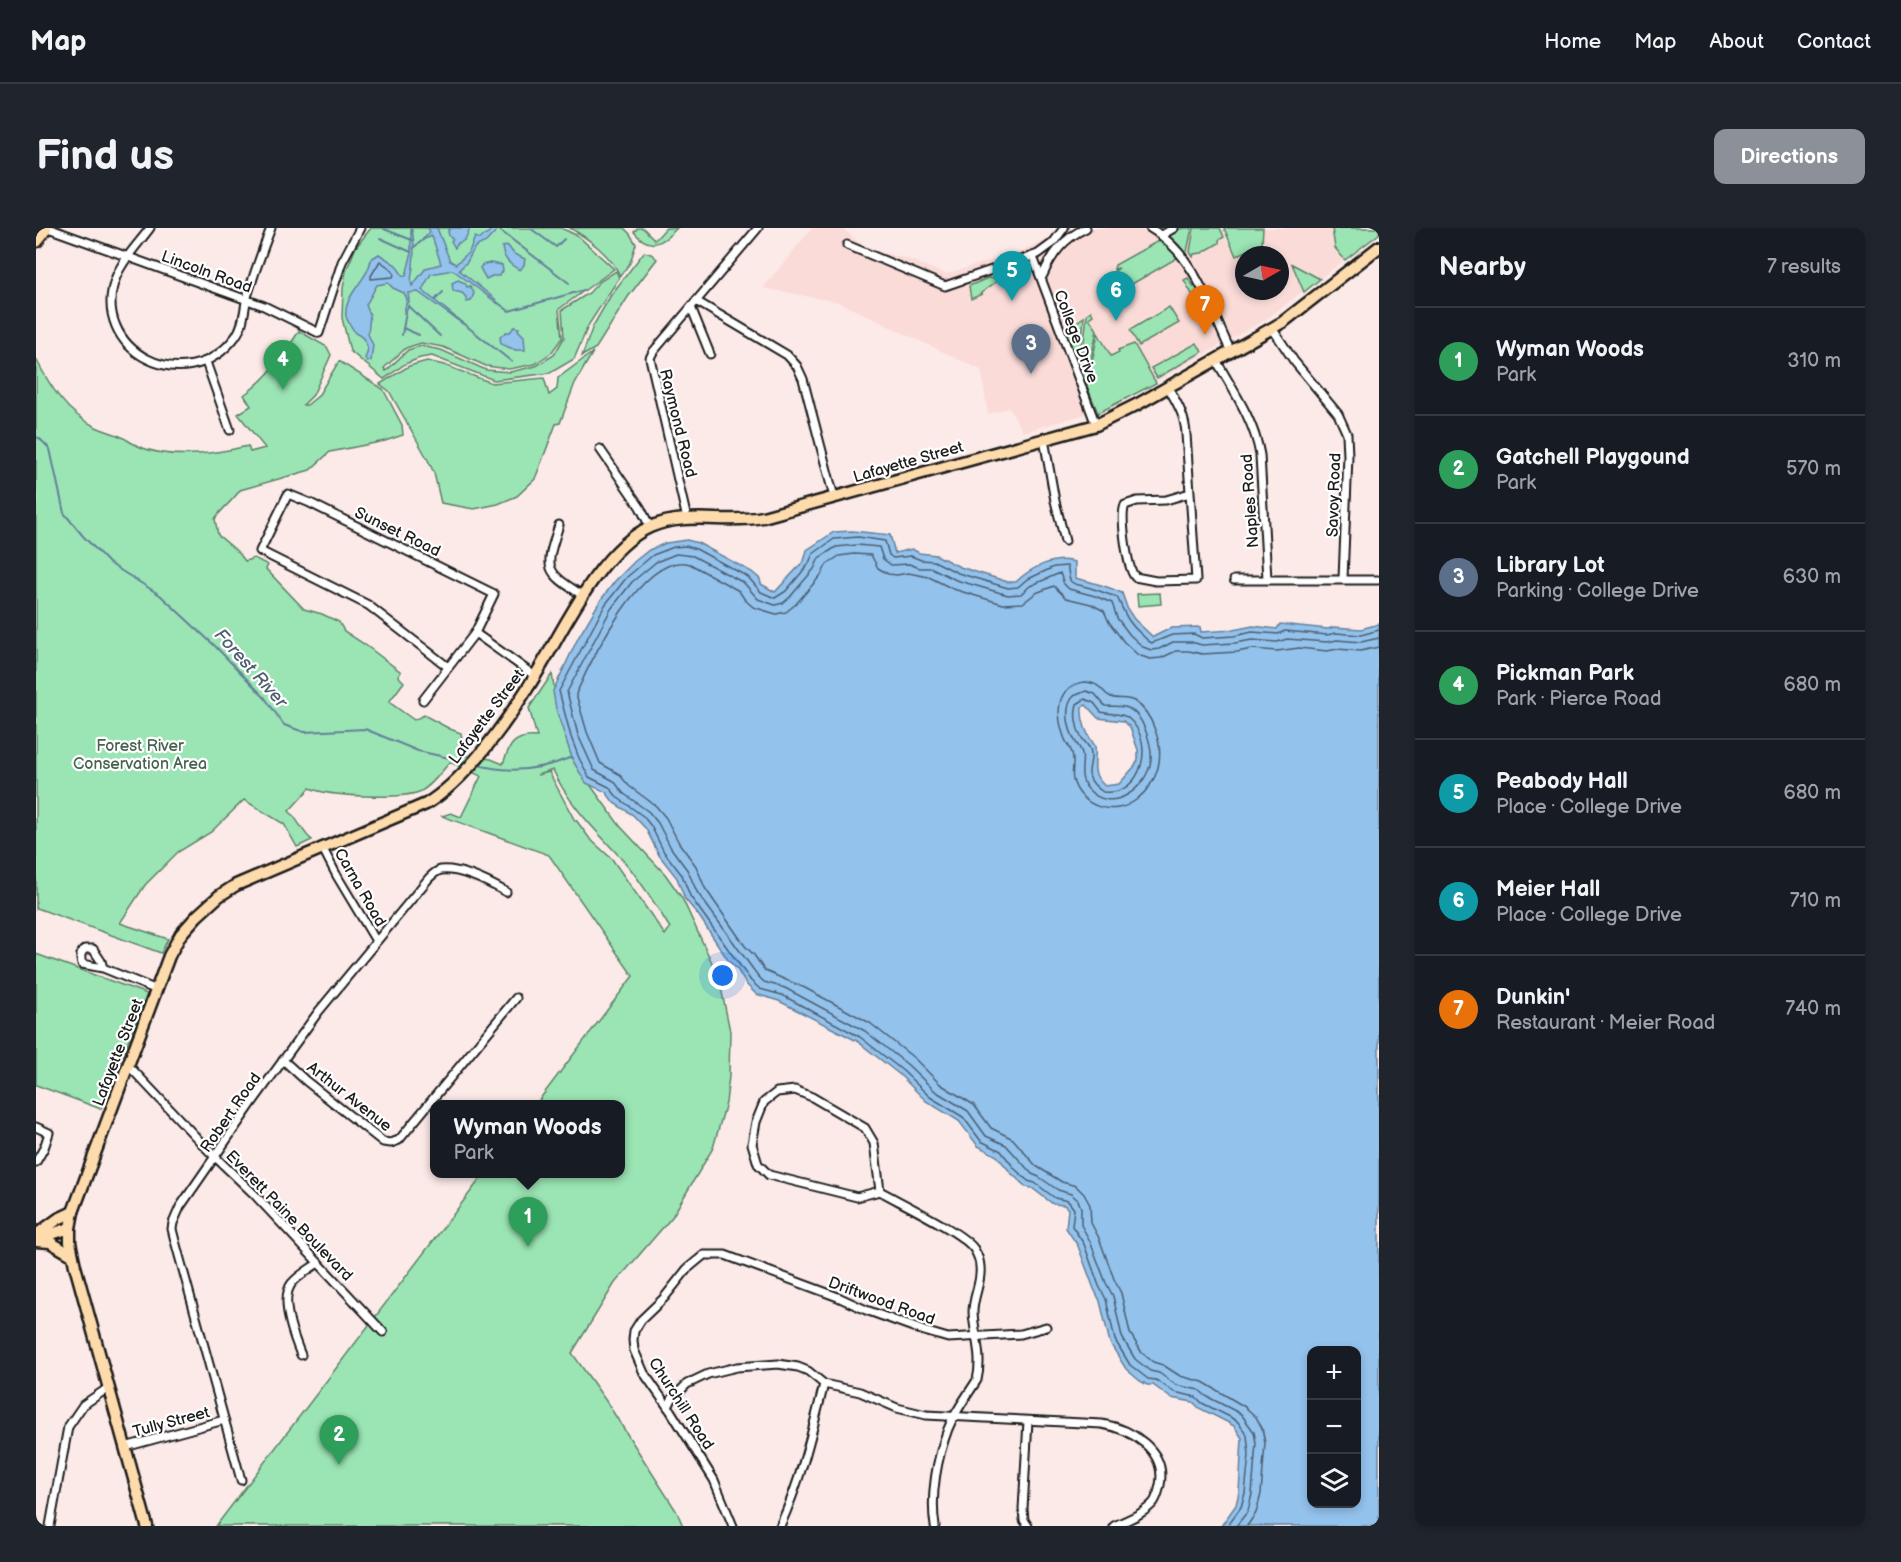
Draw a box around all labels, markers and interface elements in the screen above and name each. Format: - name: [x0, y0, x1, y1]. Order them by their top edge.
- text: Map: [30, 25, 86, 58]
- text: Home: [1544, 29, 1601, 54]
- text: Map: [1634, 29, 1676, 54]
- text: About: [1709, 29, 1764, 54]
- text: Contact: [1797, 29, 1871, 54]
- button: Directions: [1714, 129, 1865, 184]
- text: Find us: [36, 131, 174, 182]
- north arrow: [1235, 246, 1289, 300]
- street label: Lincoln Road: [159, 247, 254, 298]
- pin: 5: [992, 251, 1032, 301]
- text: Nearby: [1439, 252, 1526, 283]
- text: 7 results: [1767, 255, 1841, 279]
- pin: 6: [1096, 272, 1136, 321]
- pin: 7: [1186, 285, 1224, 335]
- street label: College Drive: [1049, 288, 1102, 386]
- pin: 3: [1012, 324, 1050, 374]
- text: Wyman Woods: [1496, 336, 1644, 363]
- pin: 4: [264, 340, 302, 390]
- text: 1: [1454, 349, 1463, 373]
- text: 310 m: [1787, 349, 1841, 373]
- text: Park: [1496, 363, 1536, 387]
- street label: Raymond Road: [655, 367, 700, 480]
- street label: Lafayette Street: [851, 438, 966, 487]
- text: Gatchell Playgound: [1496, 444, 1690, 471]
- street label: Naples Road: [1238, 453, 1263, 549]
- street label: Savoy Road: [1324, 453, 1345, 538]
- text: 2: [1453, 457, 1464, 481]
- text: 570 m: [1786, 457, 1841, 481]
- text: Park: [1496, 471, 1536, 495]
- street label: Sunset Road: [351, 503, 443, 561]
- text: Library Lot: [1496, 552, 1605, 579]
- text: 3: [1453, 565, 1464, 589]
- text: 630 m: [1783, 565, 1841, 589]
- text: Parking · College Drive: [1496, 579, 1699, 603]
- water label: Forest River: [210, 625, 292, 713]
- text: Pickman Park: [1496, 660, 1634, 687]
- street label: Lafayette Street: [445, 666, 529, 768]
- text: 4: [1453, 673, 1464, 697]
- text: 680 m: [1783, 673, 1841, 697]
- text: Park · Pierce Road: [1496, 687, 1661, 711]
- park label: Forest River Conservation Area: [73, 737, 207, 774]
- text: Peabody Hall: [1496, 768, 1628, 795]
- text: 5: [1453, 781, 1464, 805]
- text: 680 m: [1783, 781, 1841, 805]
- text: Place · College Drive: [1496, 795, 1682, 819]
- street label: Carna Road: [330, 845, 390, 930]
- text: Meier Hall: [1496, 876, 1600, 903]
- text: 6: [1452, 889, 1465, 913]
- text: 710 m: [1790, 889, 1841, 913]
- text: Place · College Drive: [1496, 903, 1682, 927]
- your location: [708, 961, 737, 990]
- text: Dunkin': [1496, 984, 1570, 1011]
- street label: Lafayette Street: [89, 996, 148, 1109]
- text: 7: [1453, 997, 1464, 1021]
- text: 740 m: [1785, 997, 1841, 1021]
- text: Restaurant · Meier Road: [1496, 1011, 1715, 1035]
- street label: Arthur Avenue: [303, 1058, 396, 1136]
- street label: Robert Road: [197, 1069, 266, 1156]
- popup: [430, 1100, 625, 1178]
- text: Wyman Woods: [454, 1114, 601, 1141]
- text: Park: [454, 1141, 494, 1165]
- street label: Everett Paine Boulevard: [221, 1147, 356, 1285]
- pin: 1: [508, 1198, 548, 1247]
- street label: Driftwood Road: [826, 1273, 937, 1329]
- map controls: [1307, 1346, 1361, 1508]
- button: +: [1307, 1346, 1361, 1400]
- street label: Churchill Road: [644, 1354, 718, 1453]
- button: −: [1307, 1400, 1361, 1454]
- street label: Tully Street: [131, 1403, 212, 1442]
- pin: 2: [320, 1416, 358, 1465]
- button: layers: [1307, 1454, 1361, 1508]

